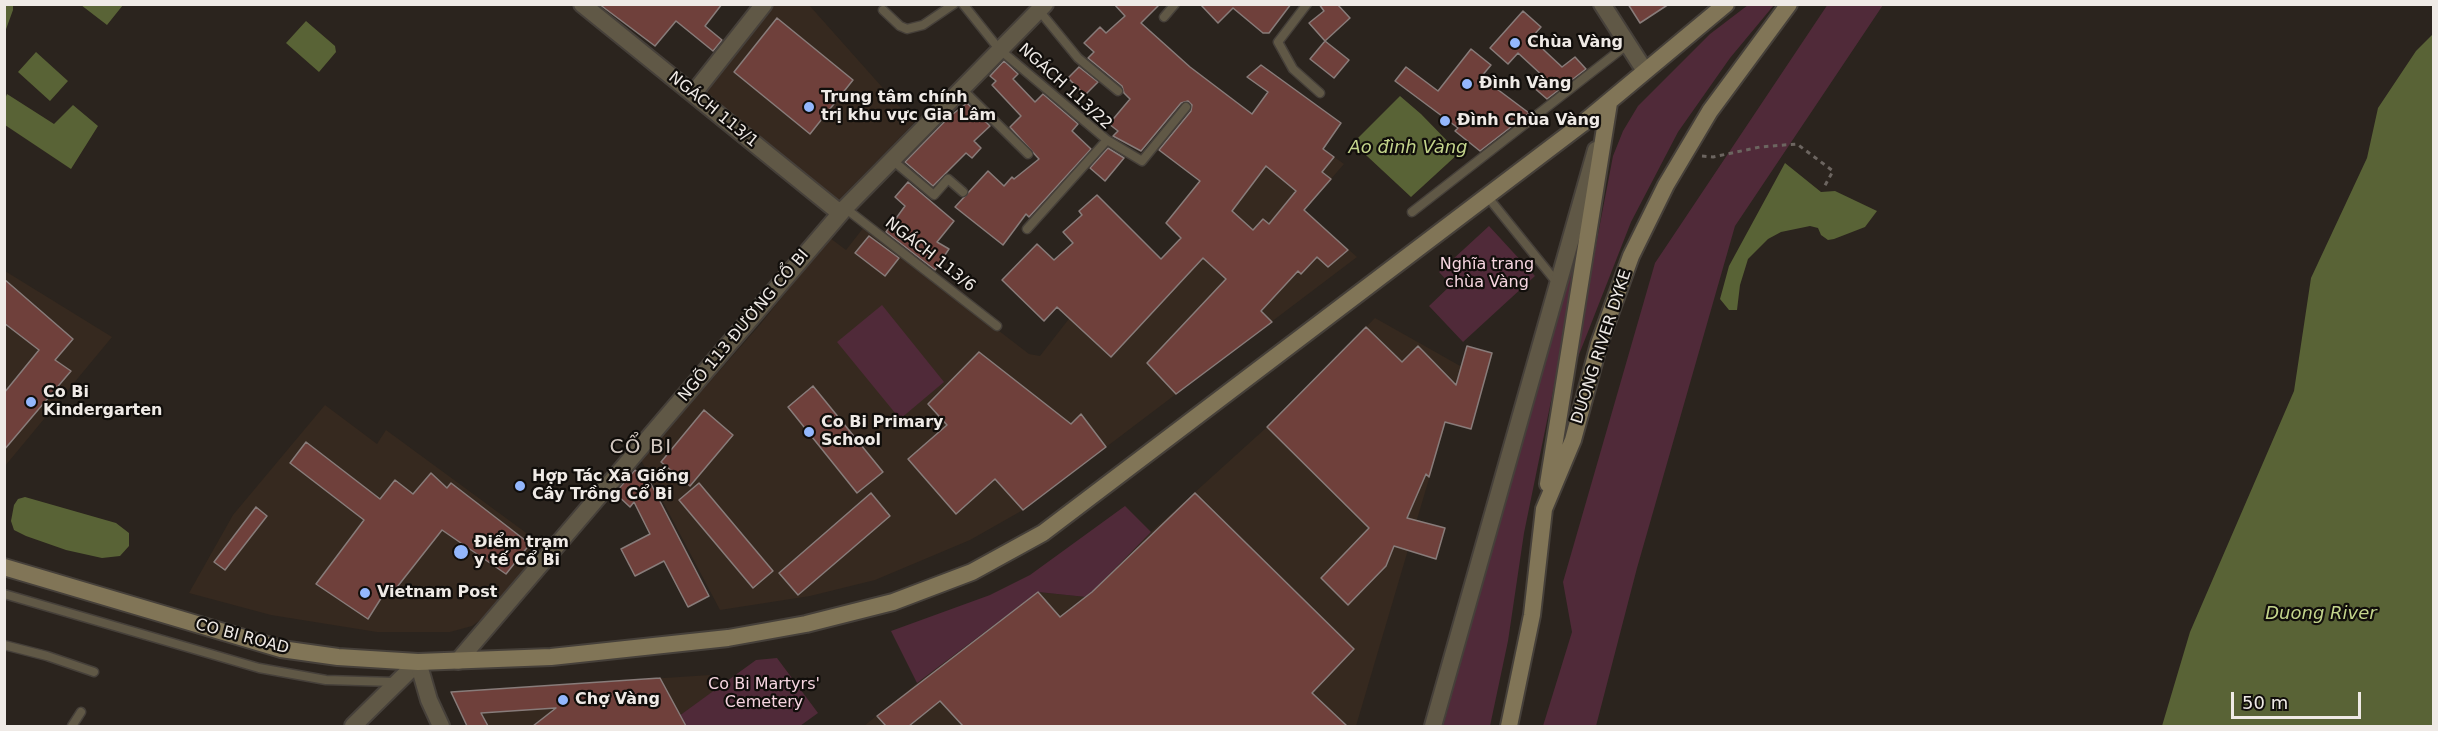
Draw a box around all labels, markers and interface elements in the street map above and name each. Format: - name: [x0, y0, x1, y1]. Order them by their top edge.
- place label: Chùa Vàng: [1527, 33, 1623, 53]
- marker: Chùa Vàng: [1508, 36, 1522, 50]
- street label: NGÁCH 113/22: [1014, 40, 1116, 134]
- street label: NGÁCH 113/1: [664, 68, 762, 152]
- place label: Đình Vàng: [1479, 74, 1571, 94]
- marker: Đình Vàng: [1460, 77, 1474, 91]
- place label: Trung tâm chính trị khu vực Gia Lâm: [821, 88, 996, 126]
- marker: Trung tâm chính trị khu vực Gia Lâm: [802, 100, 816, 114]
- place label: Đình Chùa Vàng: [1457, 111, 1600, 131]
- marker: Đình Chùa Vàng: [1438, 114, 1452, 128]
- water label: Ao đình Vàng: [1348, 137, 1468, 159]
- street label: NGÁCH 113/6: [881, 214, 979, 296]
- street label: NGÕ 113 ĐƯỜNG CỔ BI: [675, 246, 813, 406]
- park label: Nghĩa trang chùa Vàng: [1440, 255, 1534, 293]
- street label: DUONG RIVER DYKE: [1568, 267, 1636, 427]
- place label: Co Bi Kindergarten: [43, 383, 162, 421]
- marker: Co Bi Kindergarten: [24, 395, 38, 409]
- place label: Co Bi Primary School: [821, 413, 943, 451]
- marker: Co Bi Primary School: [802, 425, 816, 439]
- district label: CỔ BI: [609, 436, 673, 460]
- place label: Hợp Tác Xã Giống Cây Trồng Cổ Bi: [532, 467, 689, 505]
- marker: Hợp Tác Xã Giống Cây Trồng Cổ Bi: [513, 479, 527, 493]
- place label: Điểm trạm y tế Cổ Bi: [474, 533, 569, 571]
- marker: Điểm trạm y tế Cổ Bi: [452, 543, 470, 561]
- place label: Vietnam Post: [377, 583, 497, 603]
- marker: Vietnam Post: [358, 586, 372, 600]
- water label: Duong River: [2265, 603, 2377, 625]
- street label: CO BI ROAD: [193, 615, 291, 659]
- park label: Co Bi Martyrs' Cemetery: [708, 675, 820, 713]
- scale bar: [2234, 680, 2364, 718]
- place label: Chợ Vàng: [575, 690, 660, 710]
- text: 50 m: [2242, 692, 2288, 713]
- marker: Chợ Vàng: [556, 693, 570, 707]

